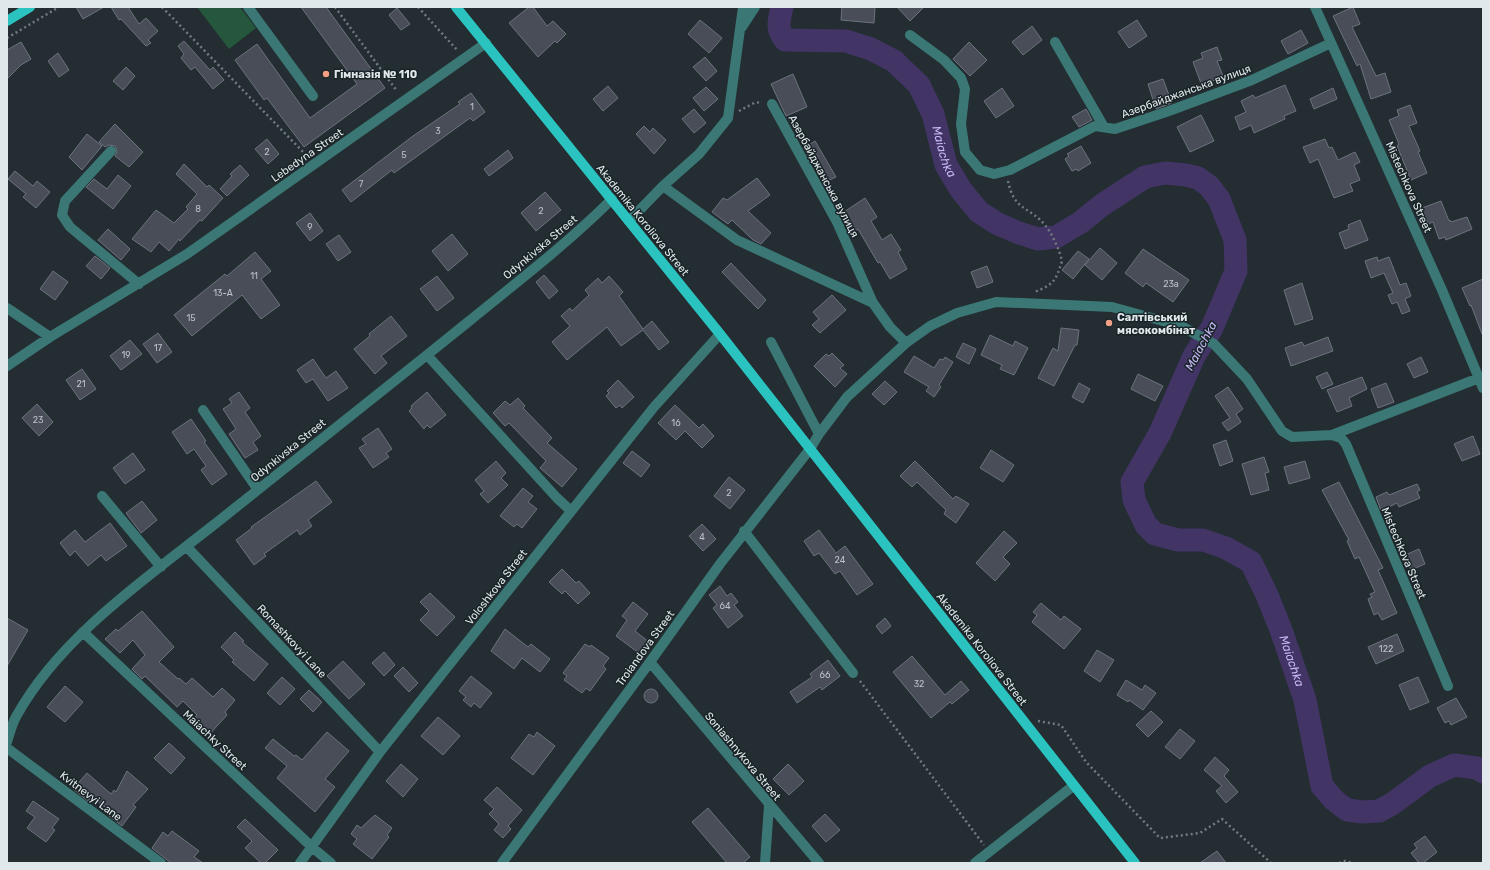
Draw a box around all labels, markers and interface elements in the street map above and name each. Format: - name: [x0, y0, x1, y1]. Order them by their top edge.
- street label: Азербайджанська вулиця: [1120, 62, 1253, 121]
- place label: Гімназія № 110: [334, 68, 417, 81]
- marker: Гімназія № 110: [321, 69, 331, 79]
- house number: 1: [470, 102, 474, 112]
- street label: Азербайджанська вулиця: [786, 113, 861, 240]
- water label: Maiachka: [929, 124, 959, 180]
- street label: Lebedyna Street: [269, 125, 346, 185]
- house number: 3: [435, 126, 441, 136]
- street label: Mistechkova Street: [1383, 140, 1435, 235]
- house number: 2: [264, 147, 270, 157]
- house number: 5: [401, 150, 407, 160]
- street label: Akademika Koroliova Street: [594, 162, 692, 279]
- house number: 7: [359, 179, 364, 189]
- house number: 8: [195, 204, 201, 214]
- house number: 2: [538, 206, 544, 216]
- street label: Odynkivska Street: [501, 212, 581, 282]
- house number: 9: [307, 222, 313, 232]
- house number: 11: [250, 271, 258, 281]
- house number: 23а: [1163, 279, 1179, 289]
- house number: 13-А: [213, 288, 233, 298]
- place label: Салтівський мясокомбінат: [1117, 311, 1195, 337]
- house number: 15: [186, 313, 196, 323]
- marker: Салтівський мясокомбінат: [1104, 318, 1114, 328]
- water label: Maiachka: [1182, 319, 1220, 373]
- house number: 17: [154, 343, 163, 353]
- house number: 19: [121, 350, 131, 360]
- house number: 21: [76, 379, 86, 389]
- house number: 23: [33, 415, 43, 425]
- street label: Odynkivska Street: [248, 416, 329, 485]
- house number: 16: [671, 418, 681, 428]
- house number: 2: [726, 488, 732, 498]
- street label: Mistechkova Street: [1378, 505, 1429, 602]
- house number: 4: [699, 532, 705, 542]
- street label: Voloshkova Street: [463, 546, 530, 628]
- house number: 24: [835, 555, 846, 565]
- street label: Akademika Koroliova Street: [934, 590, 1030, 709]
- house number: 64: [719, 601, 731, 611]
- street label: Romashkovyi Lane: [254, 602, 329, 681]
- street label: Troiandova Street: [614, 607, 678, 689]
- water label: Maiachka: [1276, 633, 1307, 689]
- house number: 122: [1379, 644, 1393, 654]
- house number: 66: [820, 670, 831, 680]
- house number: 32: [914, 679, 924, 689]
- street label: Maiachky Street: [180, 708, 250, 774]
- street label: Soniashnykova Street: [702, 709, 784, 804]
- street label: Kvitnevyi Lane: [57, 769, 124, 824]

